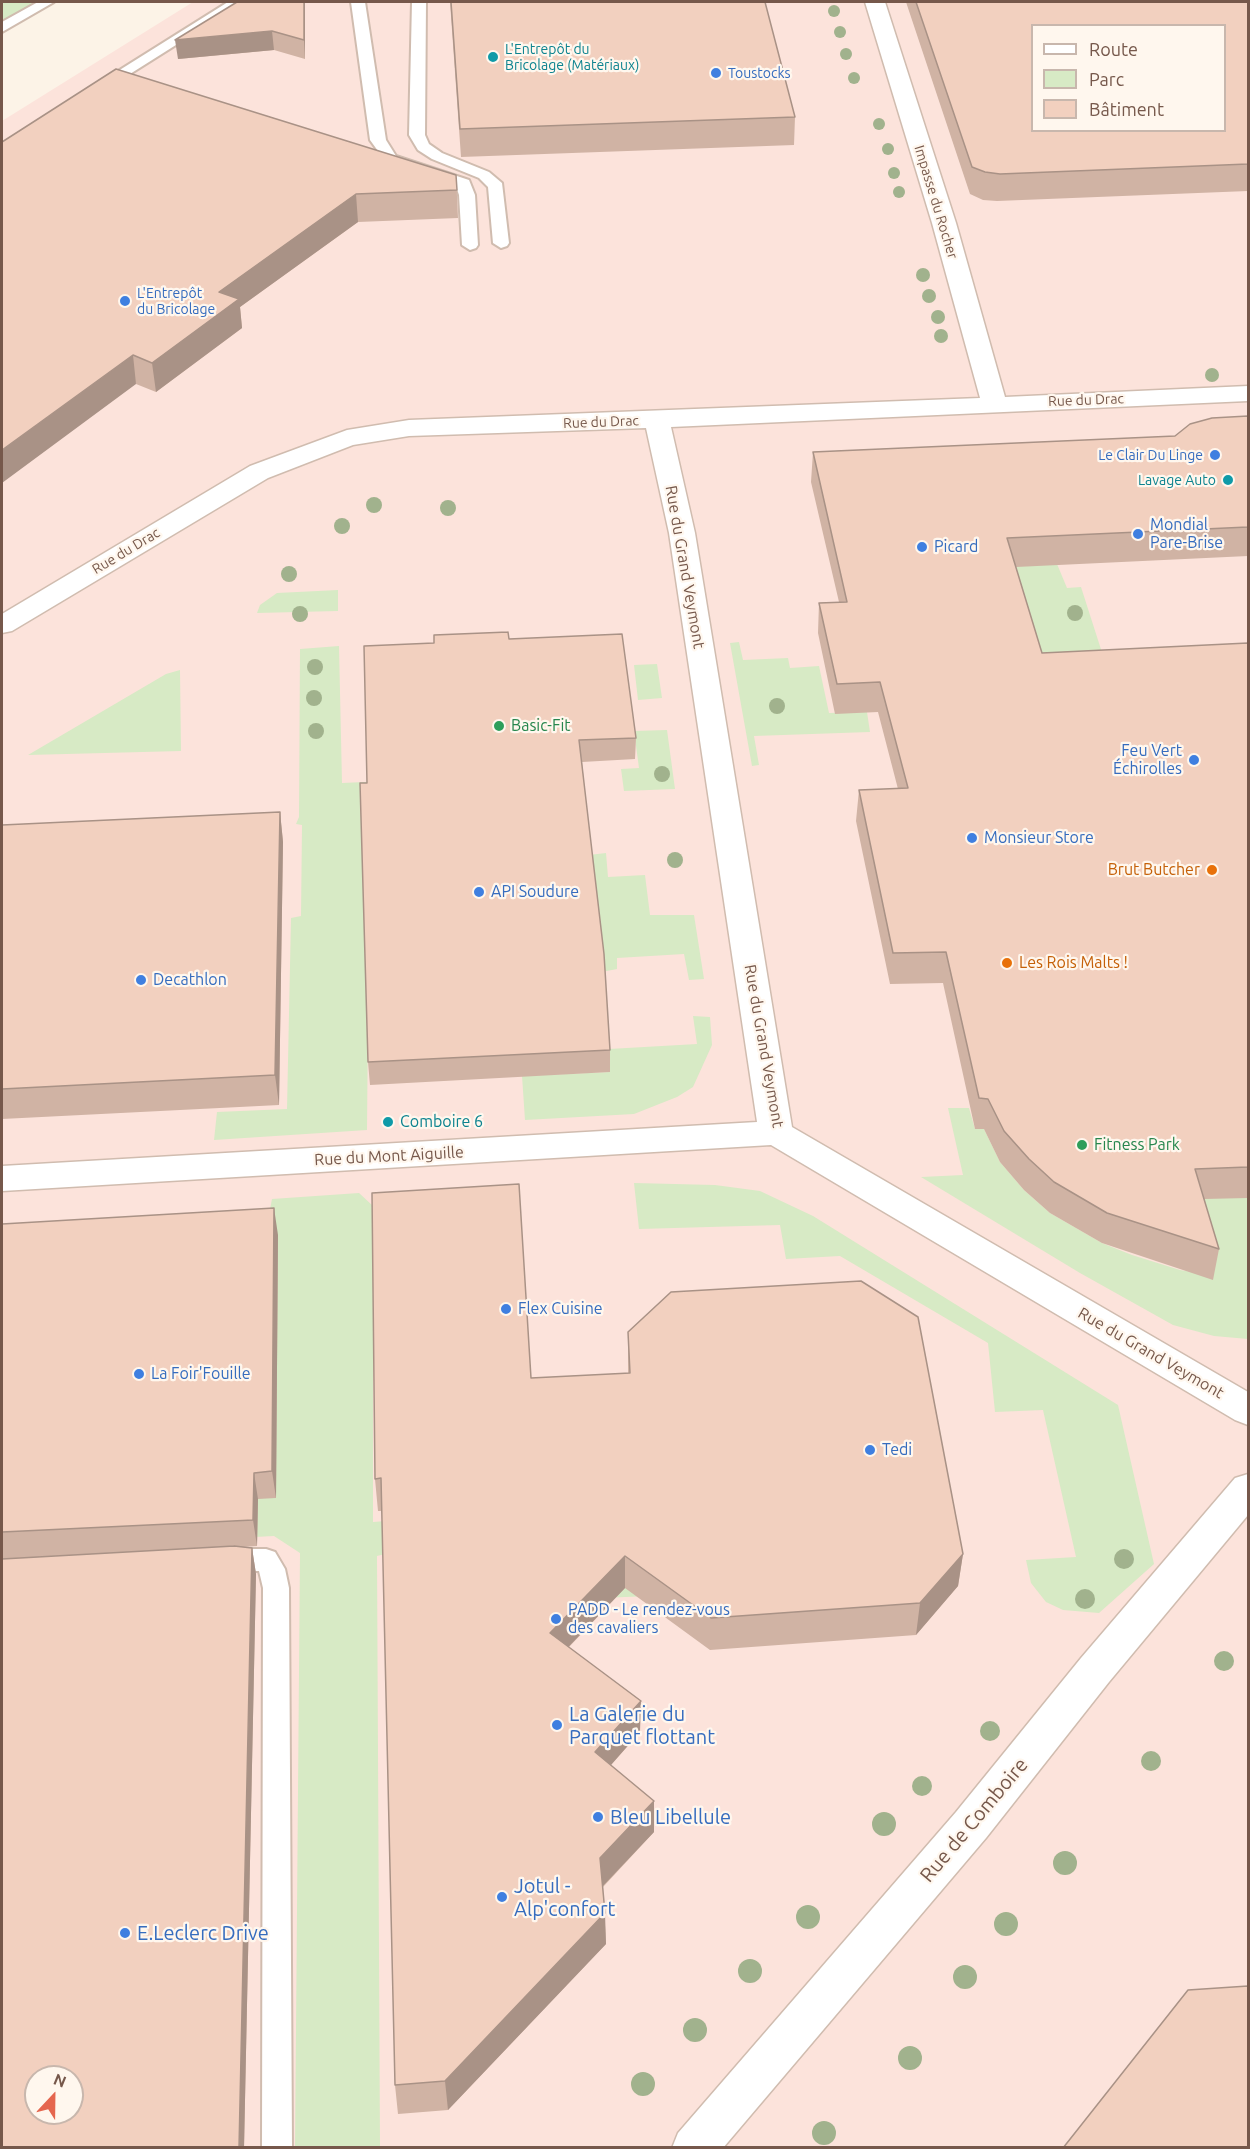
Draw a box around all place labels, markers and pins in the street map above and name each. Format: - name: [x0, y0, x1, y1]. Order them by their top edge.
- place label: L'Entrepôt du Bricolage (Matériaux): [505, 41, 639, 74]
- marker: L'Entrepôt du Bricolage (Matériaux): [486, 50, 500, 64]
- place label: Toustocks: [728, 65, 791, 81]
- marker: Toustocks: [709, 66, 723, 80]
- place label: L'Entrepôt du Bricolage: [137, 285, 215, 318]
- marker: L'Entrepôt du Bricolage: [118, 294, 132, 308]
- place label: Le Clair Du Linge: [1098, 447, 1203, 463]
- marker: Le Clair Du Linge: [1208, 448, 1222, 462]
- place label: Lavage Auto: [1138, 472, 1216, 488]
- marker: Lavage Auto: [1221, 473, 1235, 487]
- place label: Mondial Pare-Brise: [1150, 515, 1223, 553]
- marker: Mondial Pare-Brise: [1131, 527, 1145, 541]
- place label: Picard: [934, 537, 978, 557]
- marker: Picard: [915, 540, 929, 554]
- place label: Basic-Fit: [511, 716, 571, 736]
- marker: Basic-Fit: [492, 719, 506, 733]
- place label: Feu Vert Échirolles: [1113, 741, 1182, 779]
- marker: Feu Vert Échirolles: [1187, 753, 1201, 767]
- place label: Monsieur Store: [984, 828, 1094, 848]
- marker: Monsieur Store: [965, 831, 979, 845]
- place label: Brut Butcher: [1108, 860, 1200, 880]
- marker: Brut Butcher: [1205, 863, 1219, 877]
- place label: API Soudure: [491, 882, 579, 902]
- marker: API Soudure: [472, 885, 486, 899]
- place label: Les Rois Malts !: [1019, 953, 1128, 973]
- marker: Les Rois Malts !: [1000, 956, 1014, 970]
- place label: Decathlon: [153, 970, 227, 990]
- marker: Decathlon: [134, 973, 148, 987]
- place label: Comboire 6: [400, 1112, 483, 1132]
- marker: Comboire 6: [381, 1115, 395, 1129]
- place label: Fitness Park: [1094, 1135, 1180, 1155]
- marker: Fitness Park: [1075, 1138, 1089, 1152]
- place label: Flex Cuisine: [518, 1299, 603, 1319]
- marker: Flex Cuisine: [499, 1302, 513, 1316]
- place label: La Foir'Fouille: [151, 1364, 251, 1384]
- marker: La Foir'Fouille: [132, 1367, 146, 1381]
- place label: Tedi: [882, 1440, 912, 1460]
- marker: Tedi: [863, 1443, 877, 1457]
- place label: PADD - Le rendez-vous des cavaliers: [568, 1600, 730, 1638]
- marker: PADD - Le rendez-vous des cavaliers: [549, 1612, 563, 1626]
- place label: La Galerie du Parquet flottant: [569, 1702, 715, 1749]
- marker: La Galerie du Parquet flottant: [550, 1718, 564, 1732]
- place label: Bleu Libellule: [610, 1805, 731, 1829]
- marker: Bleu Libellule: [591, 1810, 605, 1824]
- place label: Jotul - Alp'confort: [514, 1874, 615, 1921]
- marker: Jotul - Alp'confort: [495, 1890, 509, 1904]
- place label: E.Leclerc Drive: [137, 1921, 269, 1945]
- marker: E.Leclerc Drive: [118, 1926, 132, 1940]

